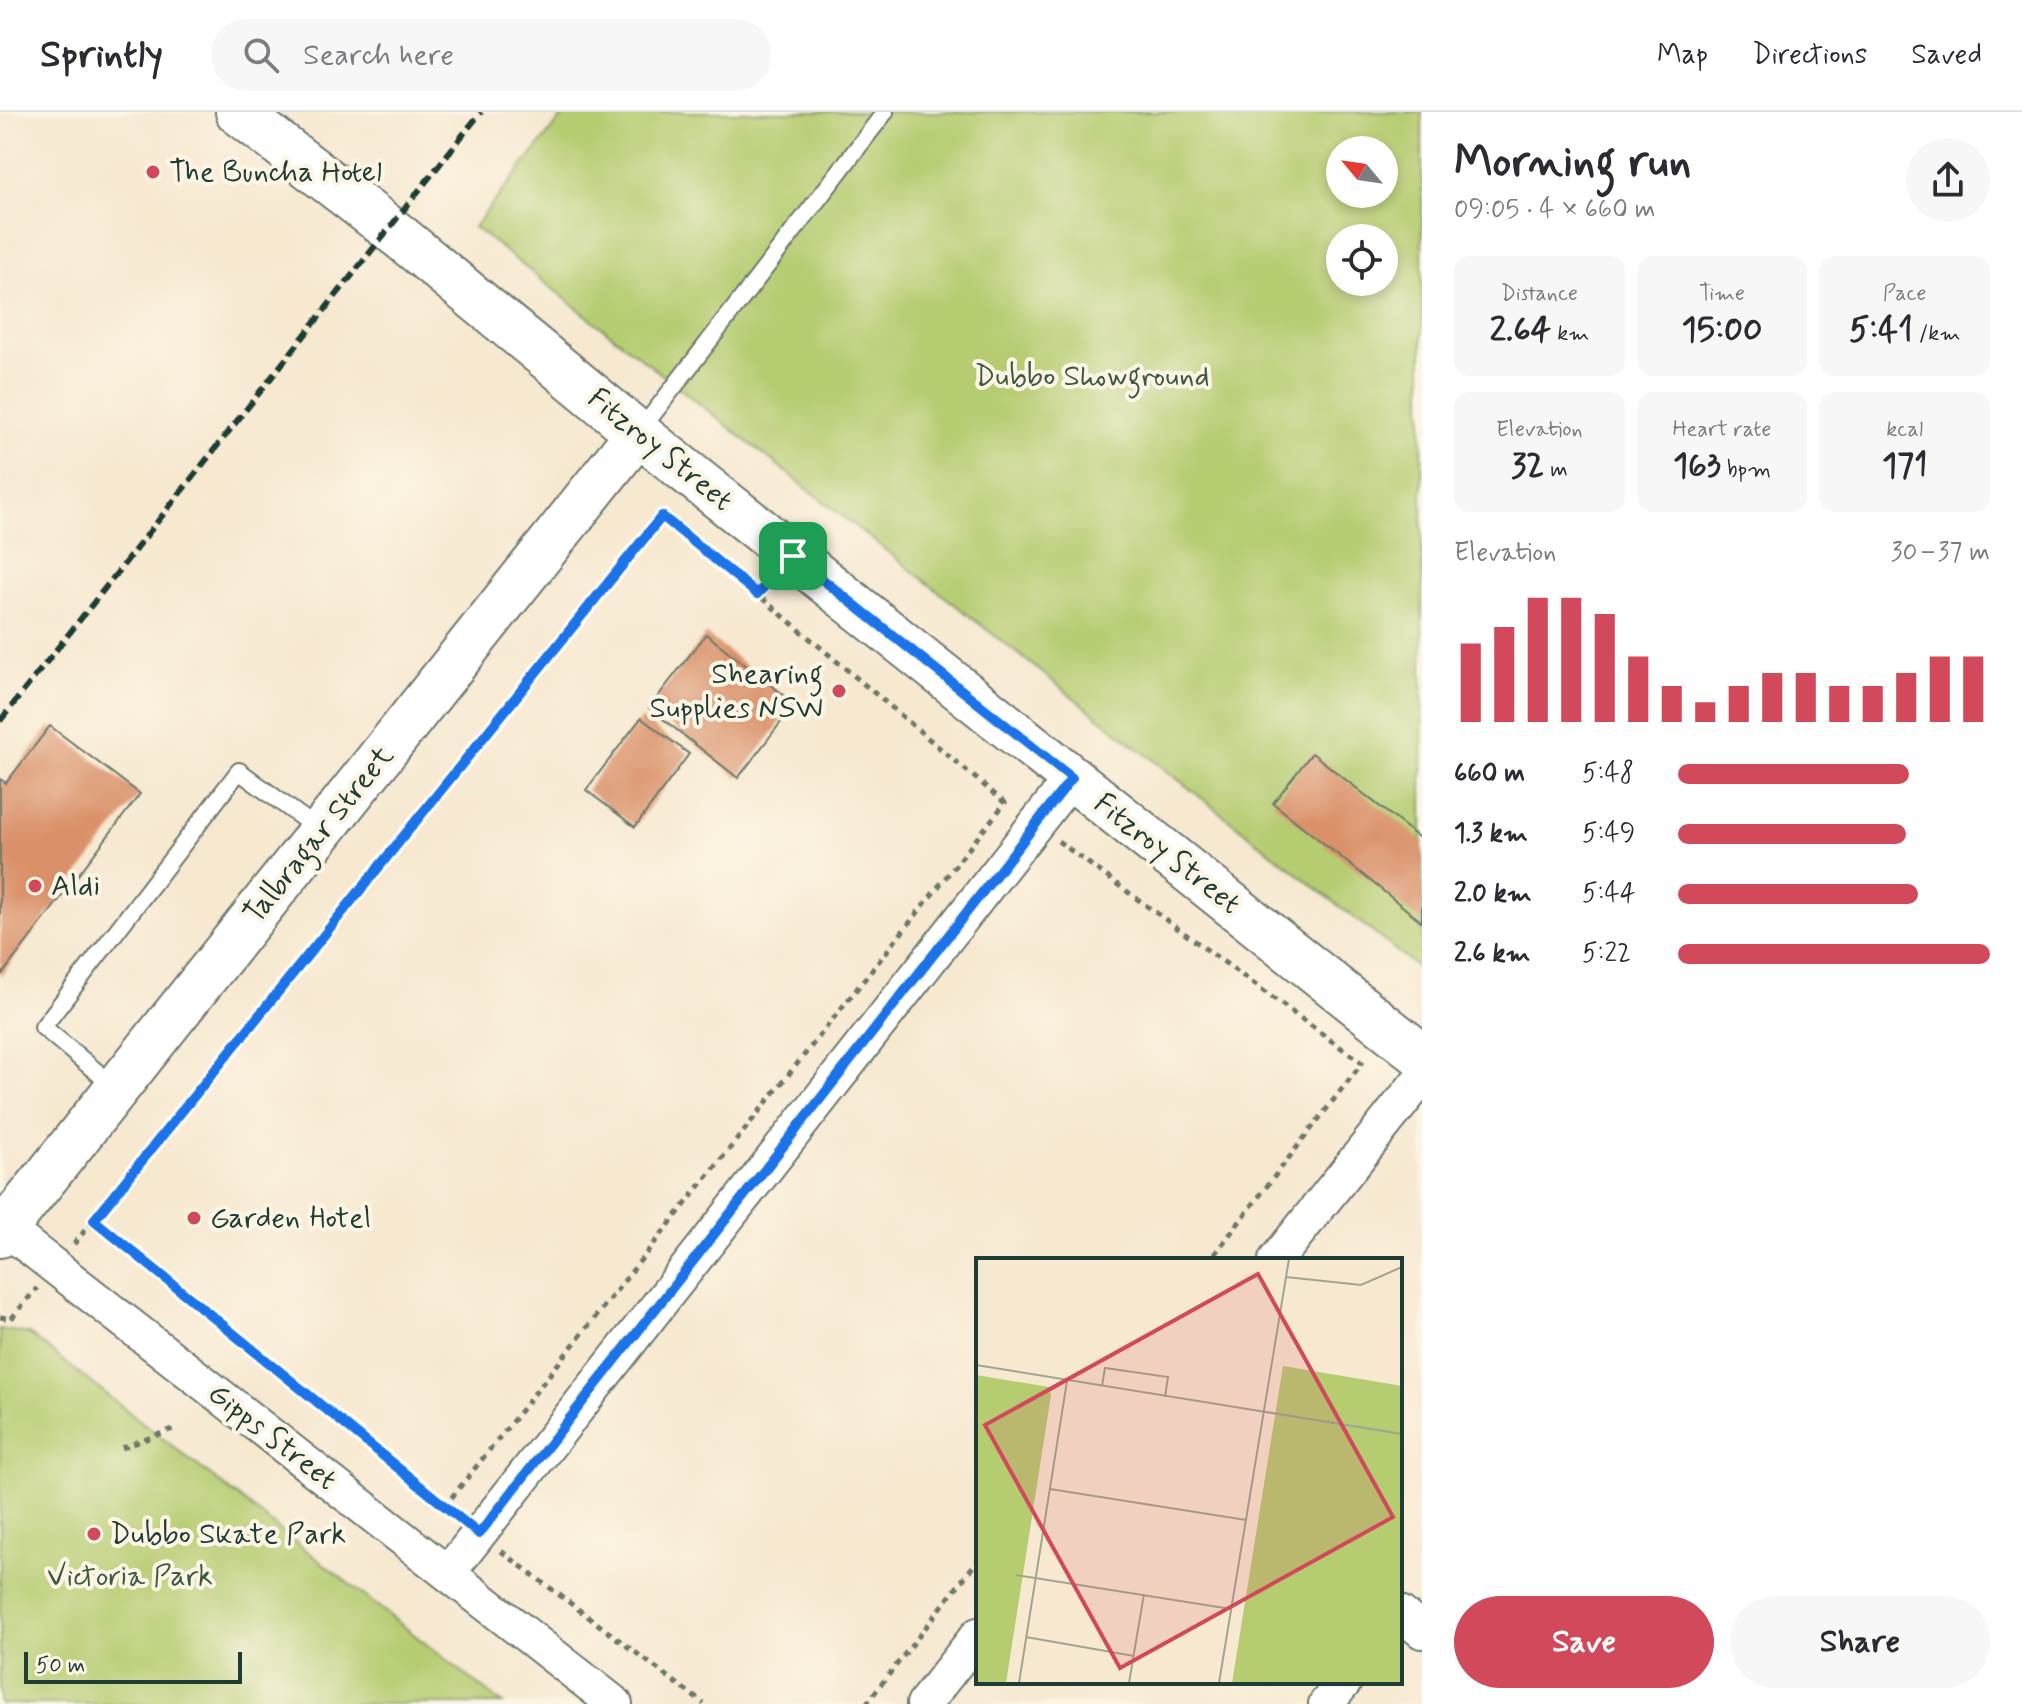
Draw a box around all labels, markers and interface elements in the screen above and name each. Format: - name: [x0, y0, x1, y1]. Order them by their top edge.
- search box: [211, 19, 771, 91]
- text: Sprintly: [40, 31, 163, 80]
- icon: search: [239, 33, 283, 77]
- text: Search here: [303, 36, 454, 75]
- text: Map: [1657, 37, 1708, 74]
- text: Directions: [1752, 37, 1867, 74]
- text: Saved: [1911, 37, 1982, 74]
- text: Morning run: [1454, 134, 1691, 192]
- north arrow: [1326, 136, 1398, 208]
- map controls: [1326, 136, 1398, 296]
- button: share: [1906, 138, 1990, 222]
- place label: The Buncha Hotel: [169, 153, 382, 192]
- marker: The Buncha Hotel: [144, 163, 162, 181]
- text: 09:05 · 4 × 660 m: [1454, 193, 1655, 227]
- button: locate: [1326, 224, 1398, 296]
- text: Distance: [1501, 280, 1578, 308]
- text: Time: [1699, 280, 1745, 308]
- text: Pace: [1883, 280, 1927, 308]
- text: 2.64: [1489, 308, 1551, 353]
- text: 15:00: [1682, 308, 1762, 353]
- text: 5:41: [1849, 308, 1913, 353]
- text: km: [1551, 320, 1589, 348]
- text: /km: [1913, 320, 1960, 348]
- park label: Dubbo Showground: [975, 357, 1210, 399]
- street label: Fitzroy Street: [579, 380, 741, 520]
- text: Elevation: [1496, 416, 1583, 444]
- text: Heart rate: [1673, 416, 1771, 444]
- text: kcal: [1886, 416, 1923, 444]
- text: 32: [1511, 444, 1544, 489]
- text: 163: [1673, 444, 1721, 489]
- text: 171: [1882, 444, 1927, 489]
- text: m: [1544, 456, 1568, 484]
- text: bpm: [1721, 456, 1771, 484]
- pin: [759, 522, 827, 590]
- icon: arrive: [771, 534, 815, 578]
- text: Elevation: [1454, 536, 1556, 570]
- text: 30–37 m: [1891, 536, 1990, 570]
- place label: Shearing Supplies NSW: [650, 655, 823, 728]
- marker: Shearing Supplies NSW: [830, 682, 848, 700]
- street label: Talbragar Street: [235, 738, 405, 934]
- text: 660 m: [1454, 757, 1525, 791]
- text: 5:48: [1582, 757, 1634, 791]
- street label: Fitzroy Street: [1086, 785, 1248, 923]
- text: 1.3 km: [1454, 817, 1528, 851]
- text: 5:49: [1582, 817, 1635, 851]
- place label: Aldi: [51, 867, 100, 906]
- marker: Aldi: [26, 877, 44, 895]
- text: 2.0 km: [1454, 877, 1532, 911]
- text: 5:44: [1582, 877, 1635, 911]
- text: 2.6 km: [1454, 937, 1530, 971]
- text: 5:22: [1582, 937, 1631, 971]
- place label: Garden Hotel: [210, 1199, 371, 1238]
- marker: Garden Hotel: [185, 1209, 203, 1227]
- inset map: [976, 1258, 1402, 1684]
- street label: Gipps Street: [199, 1374, 345, 1500]
- place label: Dubbo Skate Park: [110, 1515, 346, 1554]
- marker: Dubbo Skate Park: [85, 1525, 103, 1543]
- park label: Victoria Park: [47, 1557, 213, 1596]
- button: Save: [1454, 1596, 1714, 1688]
- button: Share: [1730, 1596, 1990, 1688]
- scale bar: [24, 1648, 242, 1684]
- text: 50 m: [36, 1652, 85, 1680]

